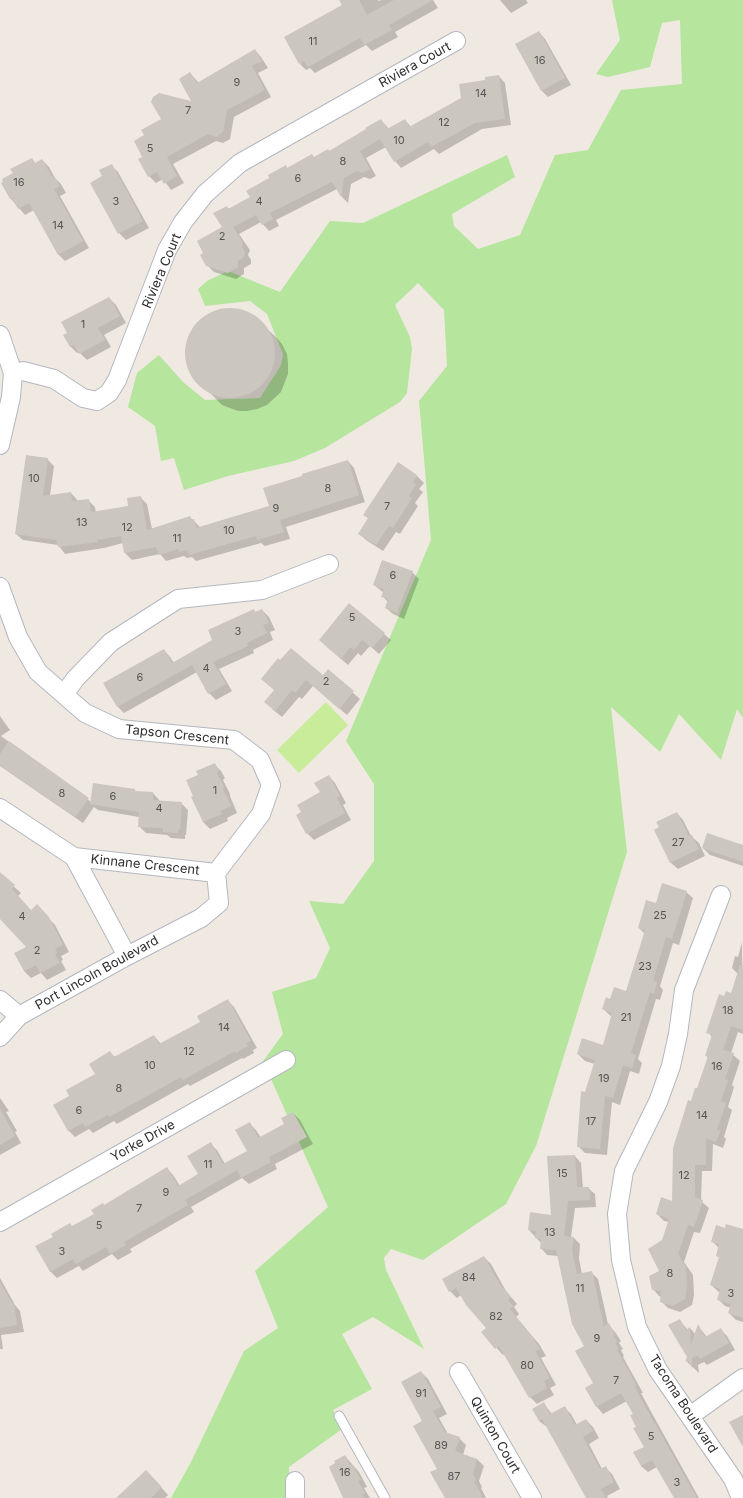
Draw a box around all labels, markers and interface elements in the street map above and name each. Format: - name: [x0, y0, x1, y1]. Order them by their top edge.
- house number: 11: [309, 35, 317, 49]
- street label: Riviera Court: [376, 39, 454, 91]
- house number: 16: [534, 54, 546, 68]
- house number: 9: [234, 76, 240, 90]
- house number: 14: [475, 87, 487, 101]
- house number: 7: [185, 104, 191, 118]
- house number: 12: [438, 116, 450, 130]
- house number: 10: [393, 134, 405, 148]
- house number: 5: [147, 142, 153, 156]
- house number: 8: [340, 155, 346, 169]
- house number: 6: [295, 172, 301, 186]
- house number: 16: [13, 176, 25, 190]
- house number: 3: [113, 195, 119, 209]
- house number: 4: [255, 195, 263, 209]
- house number: 14: [52, 219, 64, 233]
- house number: 2: [219, 230, 225, 244]
- street label: Riviera Court: [139, 231, 185, 311]
- house number: 1: [81, 318, 85, 332]
- house number: 10: [28, 472, 40, 486]
- house number: 8: [325, 482, 331, 496]
- house number: 7: [384, 500, 390, 514]
- house number: 9: [273, 502, 279, 516]
- house number: 13: [76, 516, 88, 530]
- house number: 12: [121, 521, 133, 535]
- house number: 10: [223, 524, 235, 538]
- house number: 11: [173, 532, 181, 546]
- house number: 6: [390, 569, 396, 583]
- house number: 5: [349, 611, 355, 625]
- house number: 3: [235, 625, 241, 639]
- house number: 4: [202, 662, 210, 676]
- house number: 6: [137, 671, 143, 685]
- house number: 2: [323, 675, 329, 689]
- street label: Tapson Crescent: [124, 722, 230, 748]
- house number: 1: [213, 784, 217, 798]
- house number: 8: [59, 787, 65, 801]
- house number: 6: [110, 790, 116, 804]
- house number: 4: [155, 802, 163, 816]
- house number: 27: [672, 836, 684, 850]
- street label: Kinnane Crescent: [90, 852, 200, 878]
- house number: 25: [653, 909, 667, 923]
- house number: 4: [18, 910, 26, 924]
- street label: Port Lincoln Boulevard: [33, 933, 161, 1013]
- house number: 2: [34, 944, 40, 958]
- house number: 23: [638, 960, 652, 974]
- house number: 18: [722, 1004, 734, 1018]
- house number: 21: [620, 1011, 632, 1025]
- house number: 14: [218, 1021, 230, 1035]
- house number: 12: [183, 1045, 195, 1059]
- house number: 10: [144, 1059, 156, 1073]
- house number: 16: [711, 1060, 723, 1074]
- house number: 19: [598, 1072, 610, 1086]
- house number: 8: [116, 1082, 122, 1096]
- house number: 6: [76, 1104, 82, 1118]
- house number: 14: [696, 1109, 708, 1123]
- house number: 17: [586, 1115, 596, 1129]
- street label: Yorke Drive: [108, 1117, 178, 1165]
- house number: 11: [204, 1158, 212, 1172]
- house number: 15: [556, 1167, 568, 1181]
- house number: 12: [678, 1169, 690, 1183]
- house number: 9: [163, 1186, 169, 1200]
- house number: 7: [136, 1202, 142, 1216]
- house number: 5: [96, 1219, 102, 1233]
- house number: 13: [544, 1226, 556, 1240]
- house number: 3: [59, 1245, 65, 1259]
- house number: 8: [667, 1267, 673, 1281]
- house number: 84: [462, 1271, 476, 1285]
- house number: 11: [576, 1282, 584, 1296]
- house number: 3: [728, 1287, 734, 1301]
- house number: 82: [489, 1310, 503, 1324]
- house number: 9: [594, 1332, 600, 1346]
- street label: Tacoma Boulevard: [645, 1352, 721, 1456]
- house number: 80: [520, 1359, 534, 1373]
- house number: 7: [613, 1374, 619, 1388]
- house number: 91: [415, 1387, 427, 1401]
- street label: Quinton Court: [467, 1394, 523, 1476]
- house number: 5: [648, 1430, 654, 1444]
- house number: 89: [434, 1439, 448, 1453]
- house number: 16: [339, 1466, 351, 1480]
- house number: 87: [447, 1470, 461, 1484]
- house number: 3: [674, 1476, 680, 1490]

